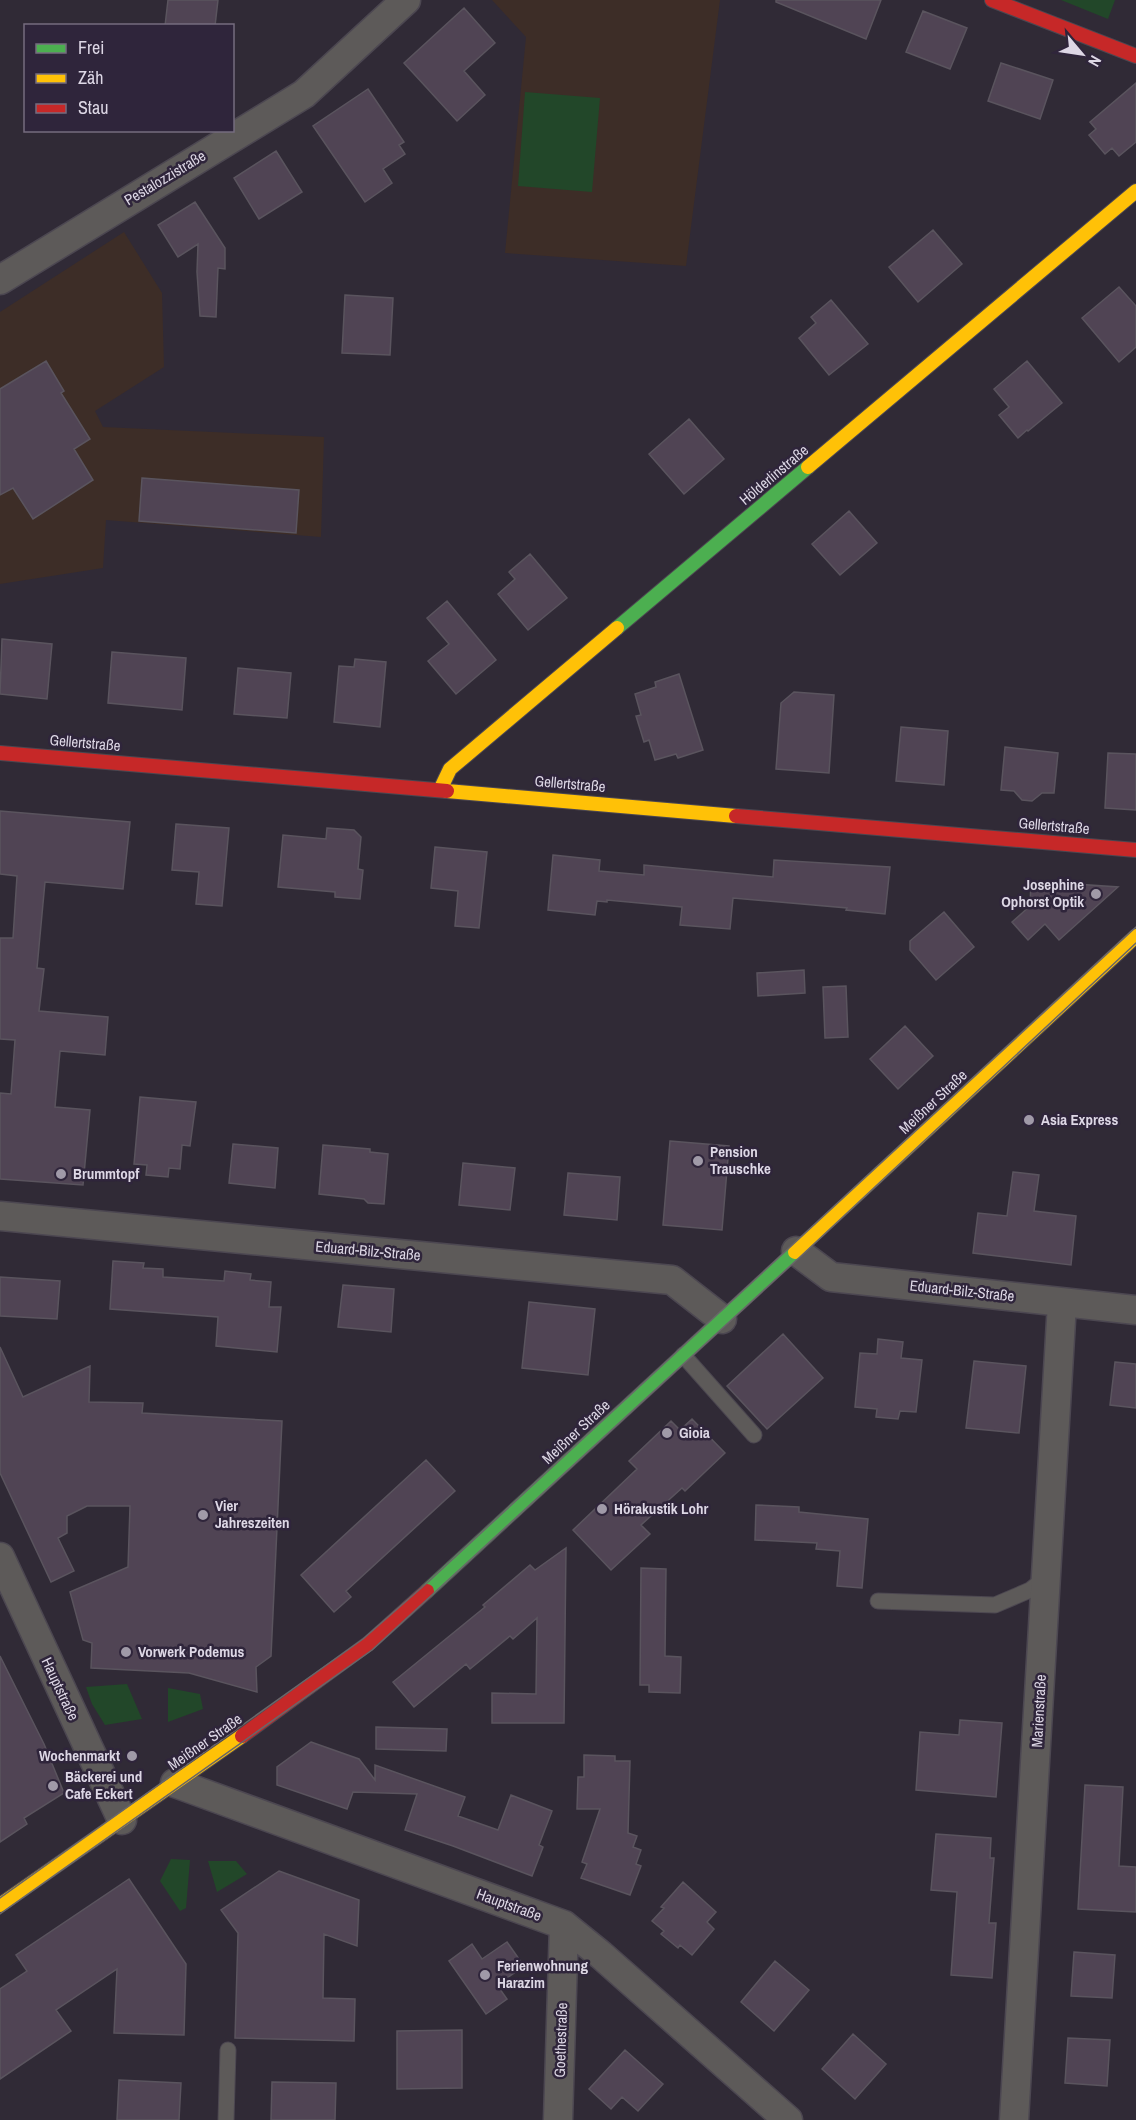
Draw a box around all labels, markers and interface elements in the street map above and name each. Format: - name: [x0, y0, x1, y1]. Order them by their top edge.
- legend: [24, 24, 234, 132]
- north arrow: [1052, 24, 1112, 84]
- text: Frei: [78, 35, 104, 60]
- text: N: [1083, 52, 1107, 71]
- text: Zäh: [78, 65, 103, 90]
- text: Stau: [78, 95, 108, 120]
- street label: Pestalozzistraße: [120, 145, 210, 210]
- street label: Hölderlinstraße: [735, 439, 813, 510]
- street label: Gellertstraße: [49, 729, 122, 756]
- street label: Gellertstraße: [534, 770, 607, 797]
- street label: Gellertstraße: [1018, 812, 1091, 839]
- place label: Josephine Ophorst Optik: [1001, 874, 1084, 912]
- marker: Josephine Ophorst Optik: [1089, 887, 1103, 901]
- street label: Meißner Straße: [894, 1064, 971, 1139]
- place label: Asia Express: [1041, 1109, 1118, 1130]
- marker: Asia Express: [1022, 1113, 1036, 1127]
- place label: Pension Trauschke: [710, 1141, 771, 1179]
- marker: Pension Trauschke: [691, 1154, 705, 1168]
- place label: Brummtopf: [73, 1163, 140, 1184]
- marker: Brummtopf: [54, 1167, 68, 1181]
- street label: Eduard-Bilz-Straße: [315, 1235, 422, 1266]
- street label: Eduard-Bilz-Straße: [909, 1275, 1016, 1306]
- street label: Meißner Straße: [537, 1394, 614, 1469]
- place label: Gioia: [679, 1422, 710, 1443]
- marker: Gioia: [660, 1426, 674, 1440]
- place label: Vier Jahreszeiten: [215, 1495, 290, 1533]
- place label: Hörakustik Lohr: [614, 1498, 709, 1519]
- marker: Hörakustik Lohr: [595, 1502, 609, 1516]
- marker: Vier Jahreszeiten: [196, 1508, 210, 1522]
- place label: Vorwerk Podemus: [138, 1641, 245, 1662]
- marker: Vorwerk Podemus: [119, 1645, 133, 1659]
- street label: Hauptstraße: [37, 1654, 84, 1724]
- street label: Marienstraße: [1026, 1674, 1051, 1748]
- street label: Meißner Straße: [163, 1708, 246, 1775]
- place label: Wochenmarkt: [39, 1745, 120, 1766]
- marker: Wochenmarkt: [125, 1749, 139, 1763]
- place label: Bäckerei und Cafe Eckert: [65, 1766, 142, 1804]
- marker: Bäckerei und Cafe Eckert: [46, 1779, 60, 1793]
- street label: Hauptstraße: [474, 1883, 545, 1926]
- place label: Ferienwohnung Harazim: [497, 1955, 588, 1993]
- marker: Ferienwohnung Harazim: [478, 1968, 492, 1982]
- street label: Goethestraße: [549, 2002, 572, 2078]

